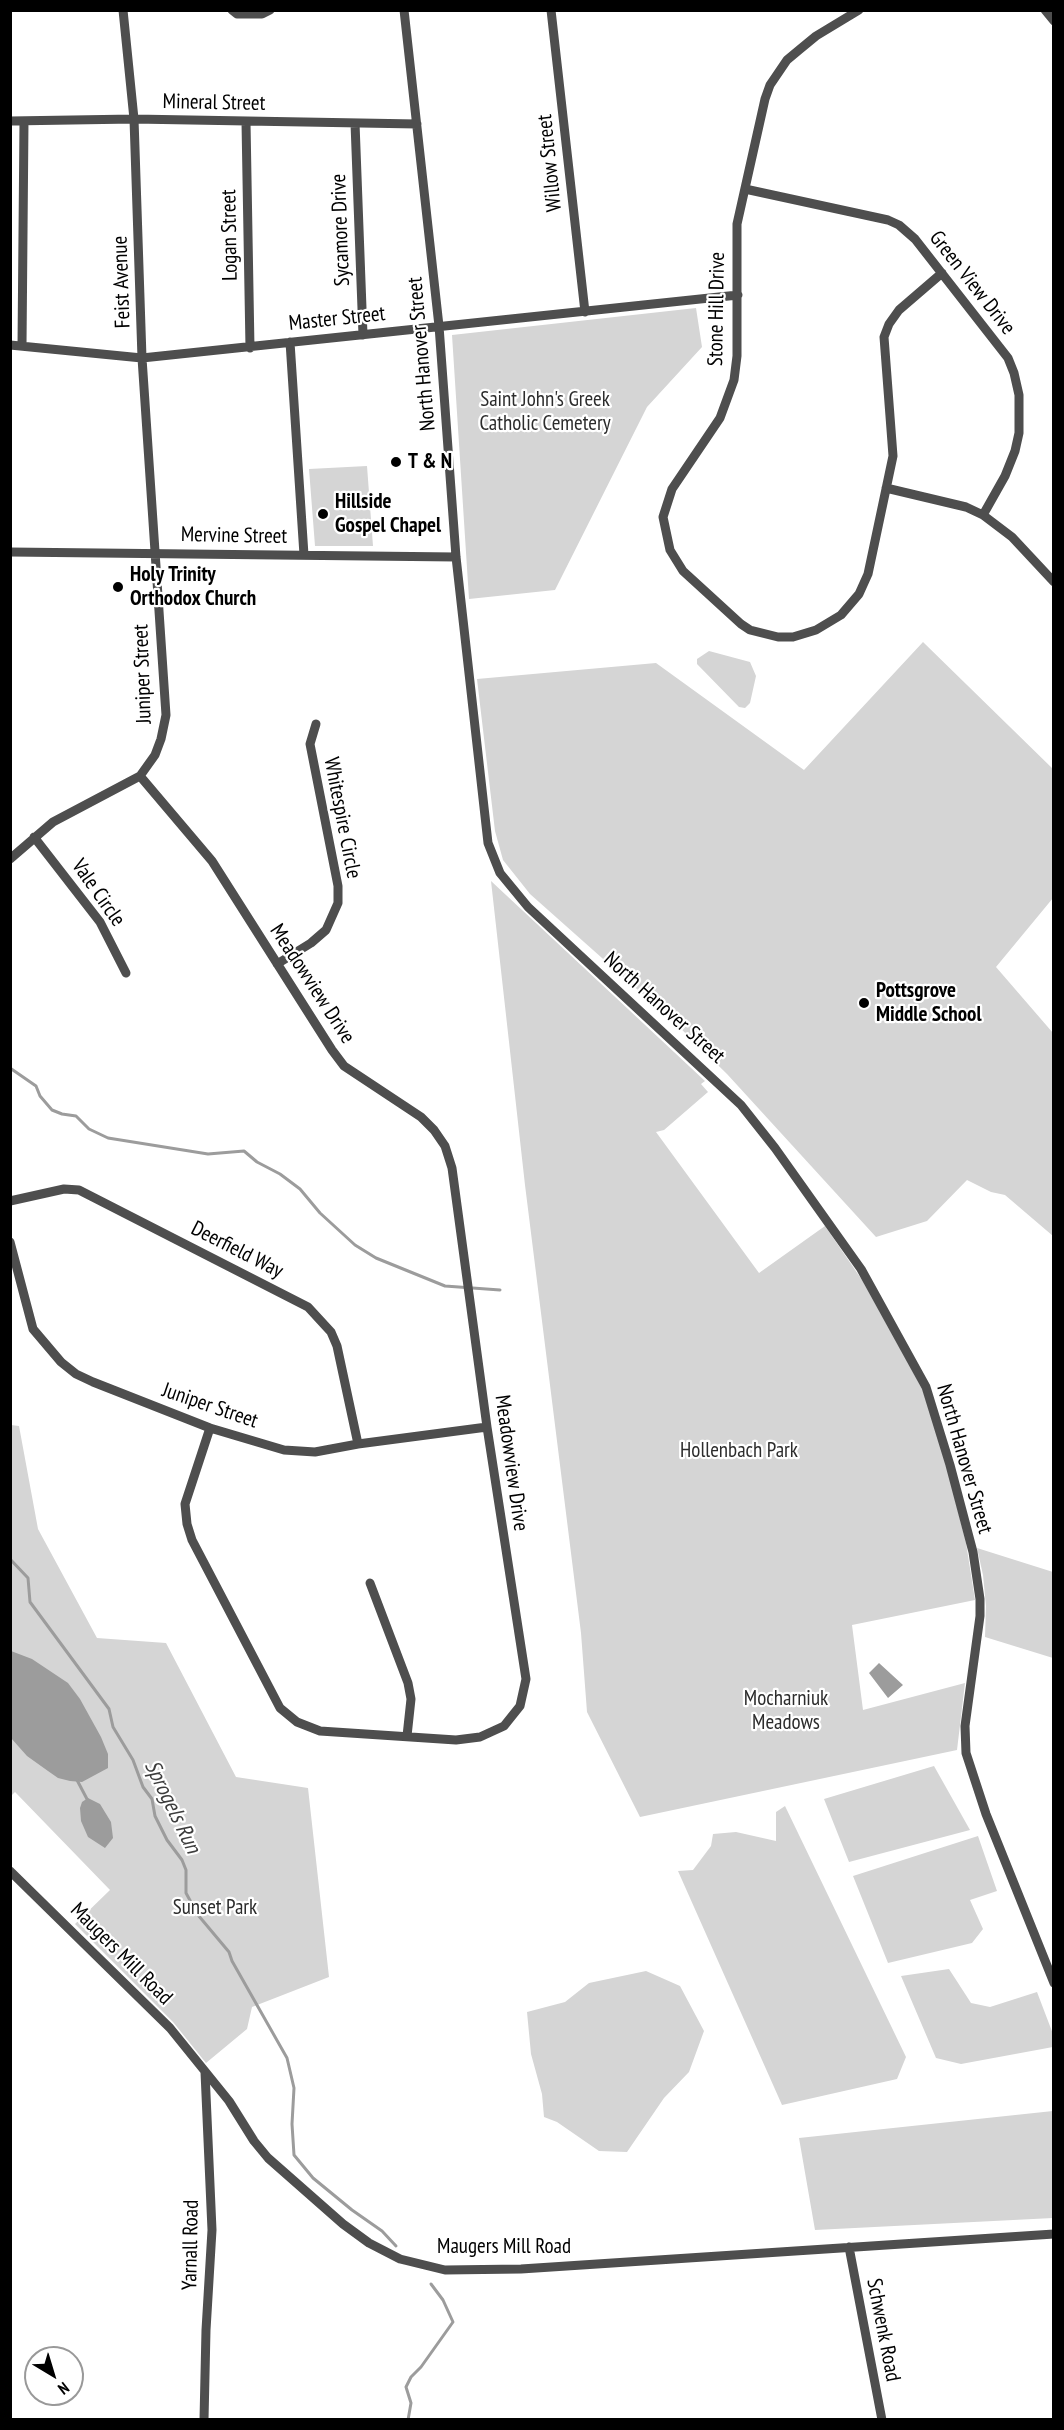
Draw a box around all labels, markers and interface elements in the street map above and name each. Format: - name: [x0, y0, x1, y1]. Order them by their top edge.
- street label: Mineral Street: [162, 90, 266, 116]
- street label: Willow Street: [532, 113, 568, 213]
- street label: Sycamore Drive: [326, 173, 356, 287]
- street label: Logan Street: [217, 189, 243, 281]
- street label: Green View Drive: [924, 226, 1020, 340]
- street label: Feist Avenue: [108, 235, 136, 329]
- street label: Stone Hill Drive: [703, 252, 731, 366]
- street label: North Hanover Street: [403, 276, 441, 432]
- street label: Master Street: [288, 301, 386, 337]
- park label: Saint John's Greek Catholic Cemetery: [479, 387, 611, 437]
- place label: T & N: [408, 449, 452, 475]
- marker: T & N: [389, 455, 403, 469]
- place label: Hillside Gospel Chapel: [335, 489, 441, 539]
- marker: Hillside Gospel Chapel: [316, 507, 330, 521]
- street label: Mervine Street: [181, 522, 287, 550]
- place label: Holy Trinity Orthodox Church: [130, 562, 256, 612]
- marker: Holy Trinity Orthodox Church: [111, 580, 125, 594]
- street label: Juniper Street: [129, 624, 157, 724]
- street label: Whitespire Circle: [318, 755, 366, 881]
- street label: Vale Circle: [66, 855, 130, 931]
- street label: Meadowview Drive: [264, 920, 360, 1048]
- street label: North Hanover Street: [598, 947, 730, 1069]
- place label: Pottsgrove Middle School: [876, 978, 982, 1028]
- marker: Pottsgrove Middle School: [857, 996, 871, 1010]
- street label: Deerfield Way: [187, 1216, 287, 1284]
- street label: Juniper Street: [159, 1378, 261, 1434]
- street label: North Hanover Street: [931, 1381, 997, 1537]
- street label: Meadowview Drive: [489, 1393, 533, 1533]
- park label: Hollenbach Park: [680, 1438, 798, 1464]
- park label: Mocharniuk Meadows: [744, 1686, 828, 1736]
- water label: Sprogels Run: [138, 1756, 206, 1858]
- park label: Sunset Park: [173, 1895, 257, 1921]
- street label: Maugers Mill Road: [65, 1898, 177, 2010]
- street label: Yarnall Road: [178, 2200, 204, 2290]
- street label: Maugers Mill Road: [437, 2234, 571, 2260]
- street label: Schwenk Road: [861, 2276, 905, 2384]
- north arrow: [24, 2346, 84, 2406]
- text: N: [54, 2378, 73, 2399]

